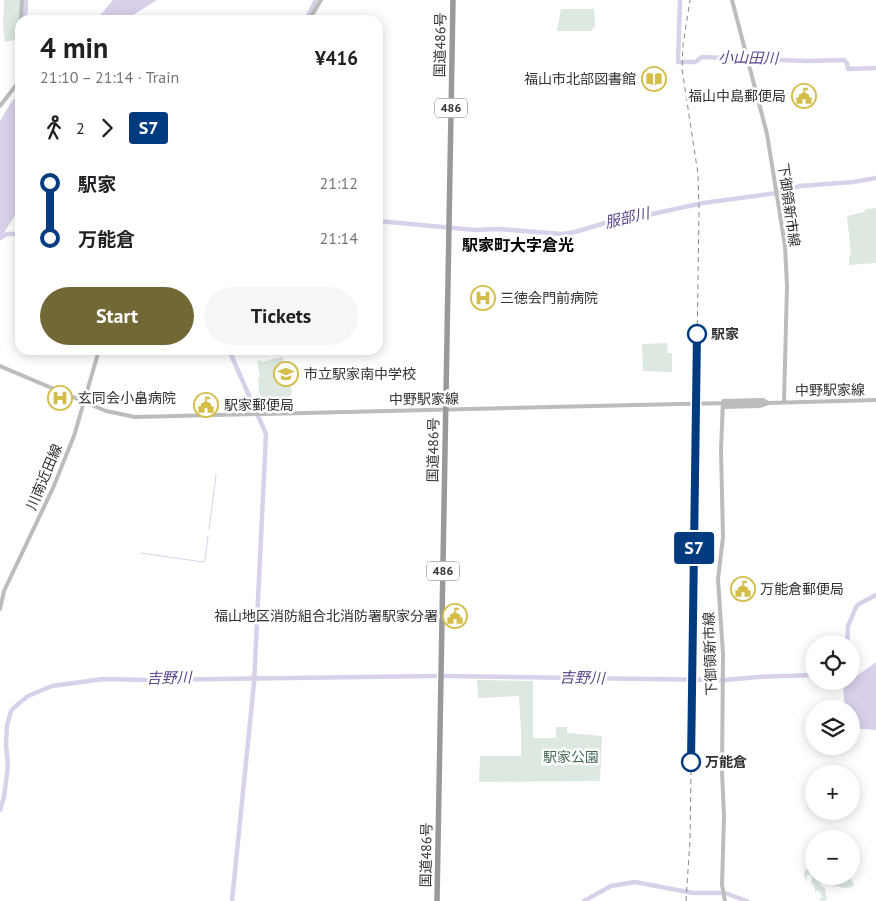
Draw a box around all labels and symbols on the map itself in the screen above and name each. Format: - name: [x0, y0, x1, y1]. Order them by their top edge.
- street label: 国道486号: [430, 12, 450, 78]
- water label: 小山田川: [718, 47, 780, 68]
- library icon: 福山市北部図書館: [641, 66, 667, 92]
- place label: 福山市北部図書館: [524, 70, 636, 88]
- public building icon: 福山中島郵便局: [791, 83, 817, 109]
- place label: 福山中島郵便局: [688, 87, 786, 105]
- road number: 486: [435, 99, 467, 118]
- street label: 下御領新市線: [774, 162, 804, 248]
- water label: 服部川: [603, 203, 653, 232]
- district label: 駅家町大字倉光: [462, 235, 574, 255]
- hospital icon: 三徳会門前病院: [470, 285, 496, 311]
- place label: 三徳会門前病院: [500, 289, 598, 307]
- marker: 駅家: [687, 324, 707, 344]
- place label: 駅家: [711, 325, 739, 343]
- school or university icon: 市立駅家南中学校: [273, 361, 299, 387]
- place label: 市立駅家南中学校: [304, 365, 416, 383]
- street label: 中野駅家線: [795, 380, 865, 400]
- hospital icon: 玄同会小畠病院: [47, 385, 73, 411]
- place label: 玄同会小畠病院: [78, 389, 176, 407]
- street label: 中野駅家線: [389, 389, 459, 409]
- public building icon: 駅家郵便局: [193, 392, 219, 418]
- place label: 駅家郵便局: [224, 396, 294, 414]
- street label: 国道486号: [423, 417, 443, 483]
- street label: 川南近田線: [22, 441, 66, 513]
- line badge: S7: [672, 532, 716, 564]
- road number: 486: [427, 562, 459, 580]
- public building icon: 万能倉郵便局: [730, 576, 756, 602]
- place label: 万能倉郵便局: [760, 580, 844, 598]
- public building icon: 福山地区消防組合北消防署駅家分署: [442, 603, 468, 629]
- place label: 福山地区消防組合北消防署駅家分署: [214, 607, 438, 625]
- street label: 下御領新市線: [700, 612, 720, 696]
- water label: 吉野川: [146, 668, 194, 687]
- water label: 吉野川: [559, 668, 607, 687]
- park label: 駅家公園: [543, 748, 599, 766]
- marker: 万能倉: [681, 752, 701, 772]
- place label: 万能倉: [705, 753, 747, 771]
- street label: 国道486号: [416, 822, 436, 888]

